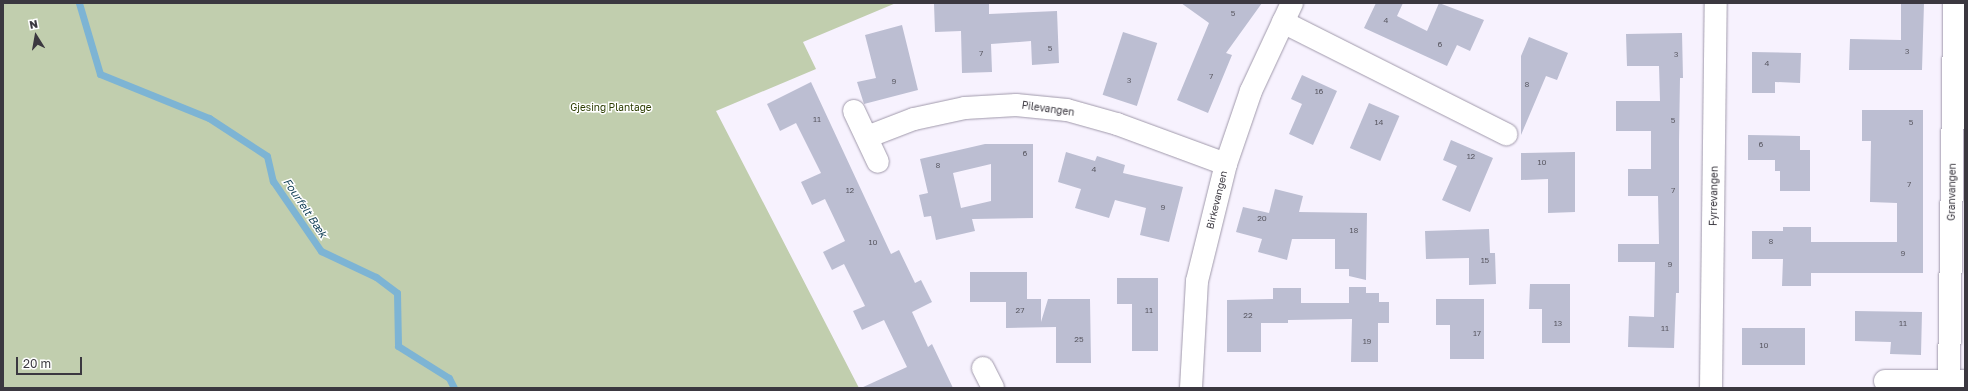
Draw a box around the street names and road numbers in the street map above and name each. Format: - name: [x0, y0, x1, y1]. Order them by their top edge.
- street label: Pilevangen: [1021, 99, 1075, 119]
- street label: Granvangen: [1945, 163, 1959, 221]
- street label: Fyrrevangen: [1707, 166, 1721, 226]
- street label: Birkevangen: [1204, 170, 1230, 230]

